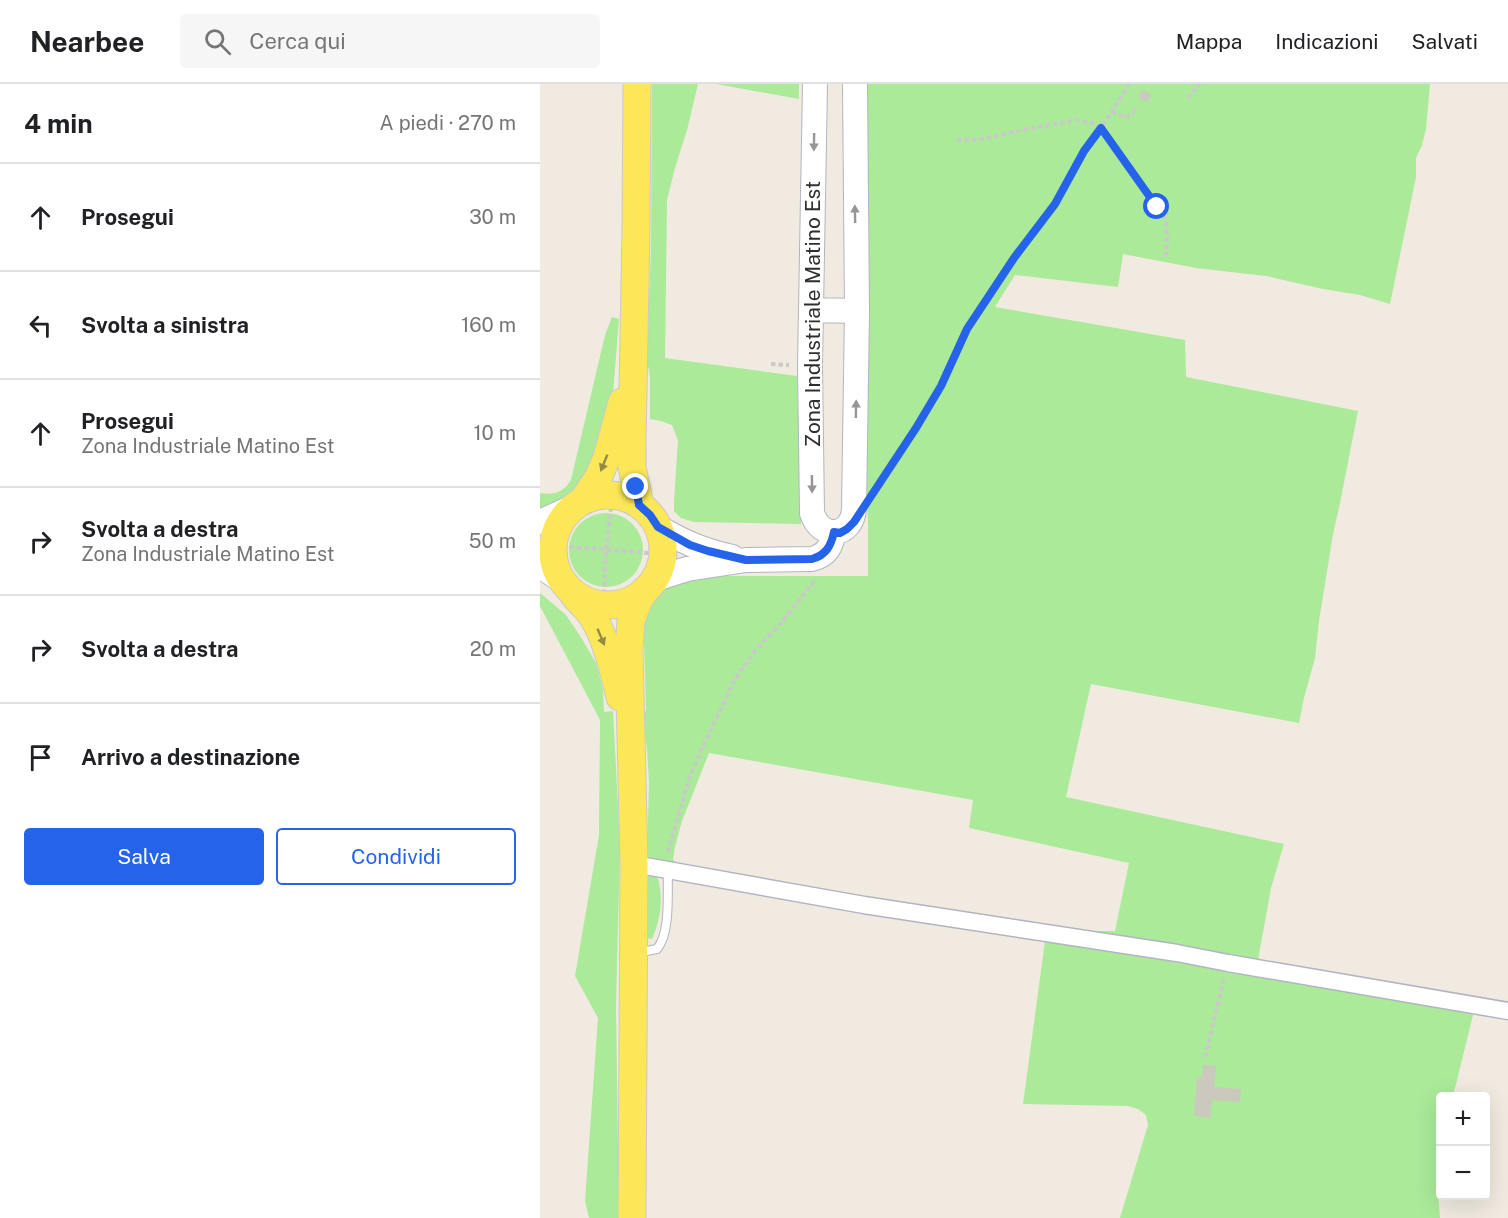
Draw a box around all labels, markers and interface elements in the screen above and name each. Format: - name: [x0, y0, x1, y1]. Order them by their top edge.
- search box: [180, 14, 600, 68]
- text: Nearbee: [30, 25, 144, 58]
- icon: search: [201, 25, 234, 58]
- text: Cerca qui: [249, 28, 346, 54]
- text: Mappa: [1176, 29, 1242, 54]
- text: Indicazioni: [1275, 29, 1379, 54]
- text: Salvati: [1412, 29, 1478, 54]
- text: 4 min: [24, 108, 93, 139]
- text: A piedi · 270 m: [380, 111, 516, 135]
- one-way arrow: [809, 133, 819, 152]
- street label: Zona Industriale Matino Est: [800, 181, 825, 447]
- route start: [1143, 193, 1169, 219]
- icon: ahead: [24, 201, 57, 234]
- text: Prosegui: [81, 204, 174, 230]
- one-way arrow: [851, 204, 860, 223]
- text: 30 m: [469, 205, 516, 229]
- icon: left: [24, 309, 57, 342]
- text: Svolta a sinistra: [81, 312, 249, 338]
- text: 160 m: [461, 313, 516, 337]
- one-way arrow: [851, 399, 860, 418]
- text: Prosegui: [81, 408, 174, 434]
- icon: ahead: [24, 417, 57, 450]
- text: 10 m: [473, 421, 516, 445]
- text: Zona Industriale Matino Est: [81, 434, 335, 458]
- one-way arrow: [599, 454, 608, 472]
- route end: [622, 473, 648, 499]
- one-way arrow: [808, 475, 817, 494]
- text: Svolta a destra: [81, 516, 238, 542]
- icon: right: [24, 525, 57, 558]
- text: 50 m: [469, 529, 516, 553]
- text: Zona Industriale Matino Est: [81, 542, 335, 566]
- one-way arrow: [596, 628, 606, 646]
- icon: right: [24, 633, 57, 666]
- text: Svolta a destra: [81, 636, 238, 662]
- text: 20 m: [470, 637, 516, 661]
- icon: arrive: [24, 741, 57, 774]
- text: Arrivo a destinazione: [81, 744, 300, 770]
- button: Salva: [24, 828, 264, 885]
- button: Condividi: [276, 828, 516, 885]
- map controls: [1436, 1092, 1490, 1200]
- button: +: [1436, 1092, 1490, 1146]
- button: −: [1436, 1146, 1490, 1200]

